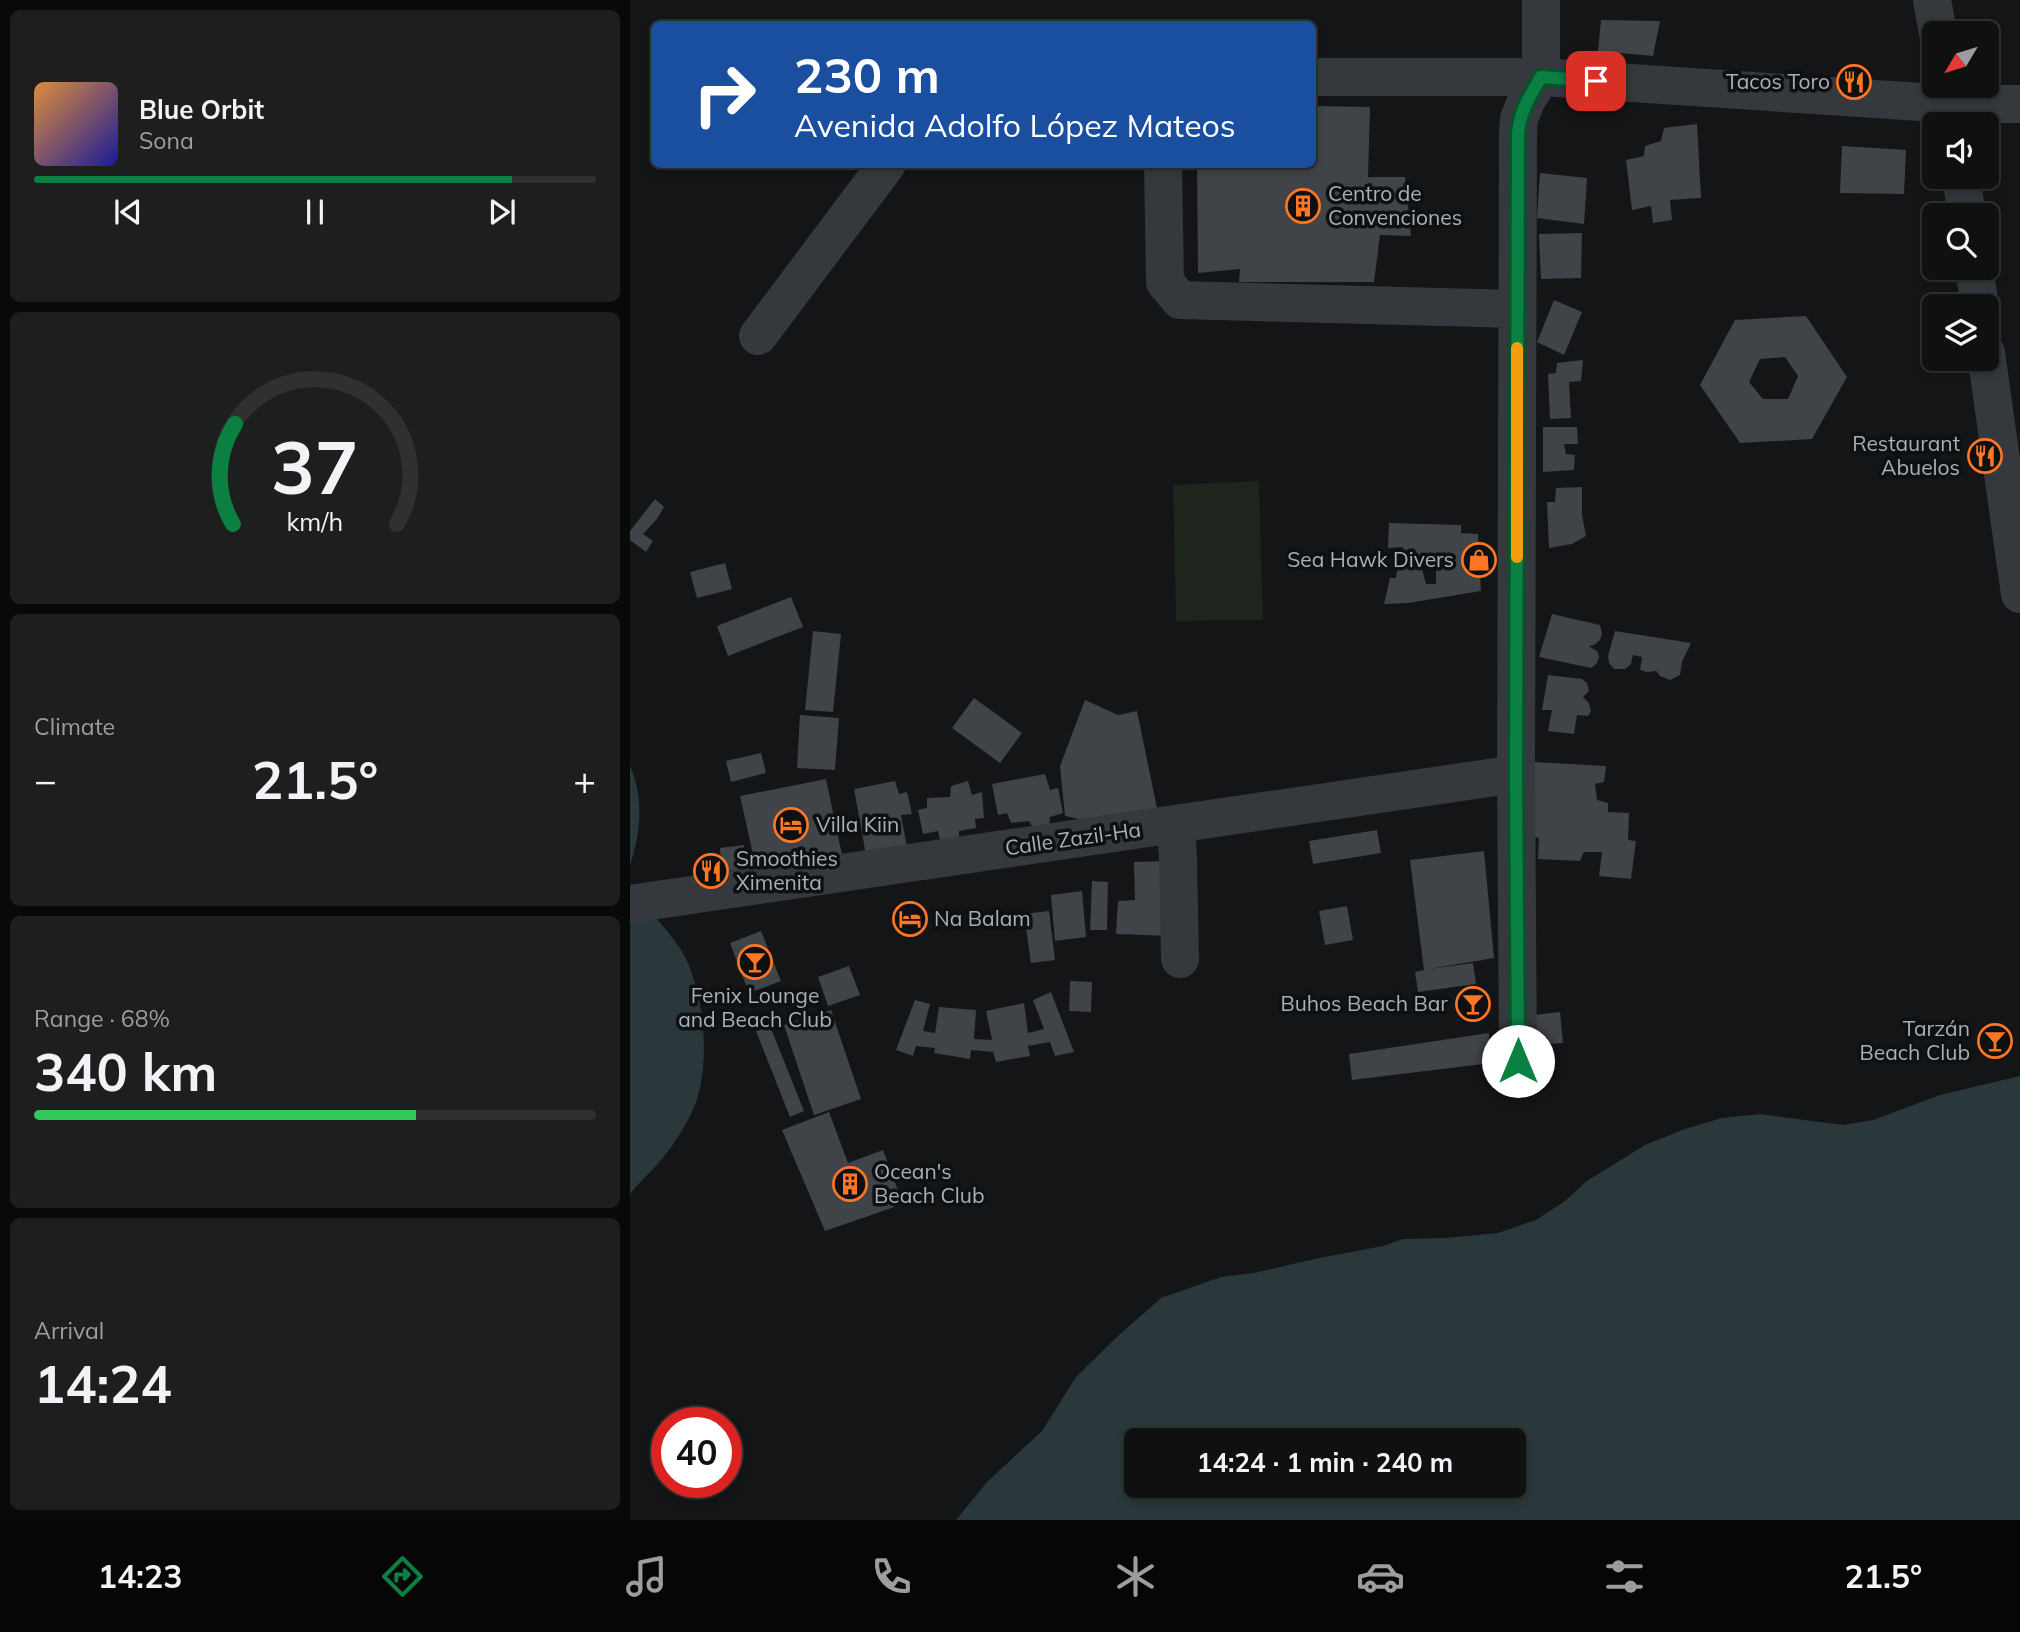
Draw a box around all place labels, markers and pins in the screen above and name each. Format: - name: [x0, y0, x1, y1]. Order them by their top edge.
- pin: [1566, 51, 1626, 111]
- restaurant icon: Tacos Toro: [1835, 63, 1873, 101]
- place label: Tacos Toro: [1726, 68, 1830, 94]
- place label: Centro de Convenciones: [1328, 180, 1462, 230]
- building icon: Centro de Convenciones: [1284, 187, 1322, 225]
- place label: Restaurant Abuelos: [1852, 430, 1960, 480]
- restaurant icon: Restaurant Abuelos: [1966, 437, 2004, 475]
- shop icon: Sea Hawk Divers: [1460, 541, 1498, 579]
- place label: Sea Hawk Divers: [1287, 546, 1454, 572]
- hotel icon: Villa Kiin: [772, 806, 810, 844]
- place label: Villa Kiin: [816, 811, 899, 837]
- place label: Smoothies Ximenita: [736, 845, 838, 895]
- restaurant icon: Smoothies Ximenita: [692, 852, 730, 890]
- hotel icon: Na Balam: [891, 900, 929, 938]
- place label: Na Balam: [934, 905, 1031, 931]
- bar icon: Fenix Lounge and Beach Club: [736, 943, 774, 981]
- place label: Fenix Lounge and Beach Club: [678, 982, 832, 1032]
- bar icon: Buhos Beach Bar: [1454, 985, 1492, 1023]
- place label: Buhos Beach Bar: [1280, 990, 1448, 1016]
- place label: Tarzán Beach Club: [1859, 1015, 1970, 1065]
- bar icon: Tarzán Beach Club: [1976, 1022, 2014, 1060]
- place label: Ocean's Beach Club: [874, 1158, 985, 1208]
- building icon: Ocean's Beach Club: [831, 1165, 869, 1203]

